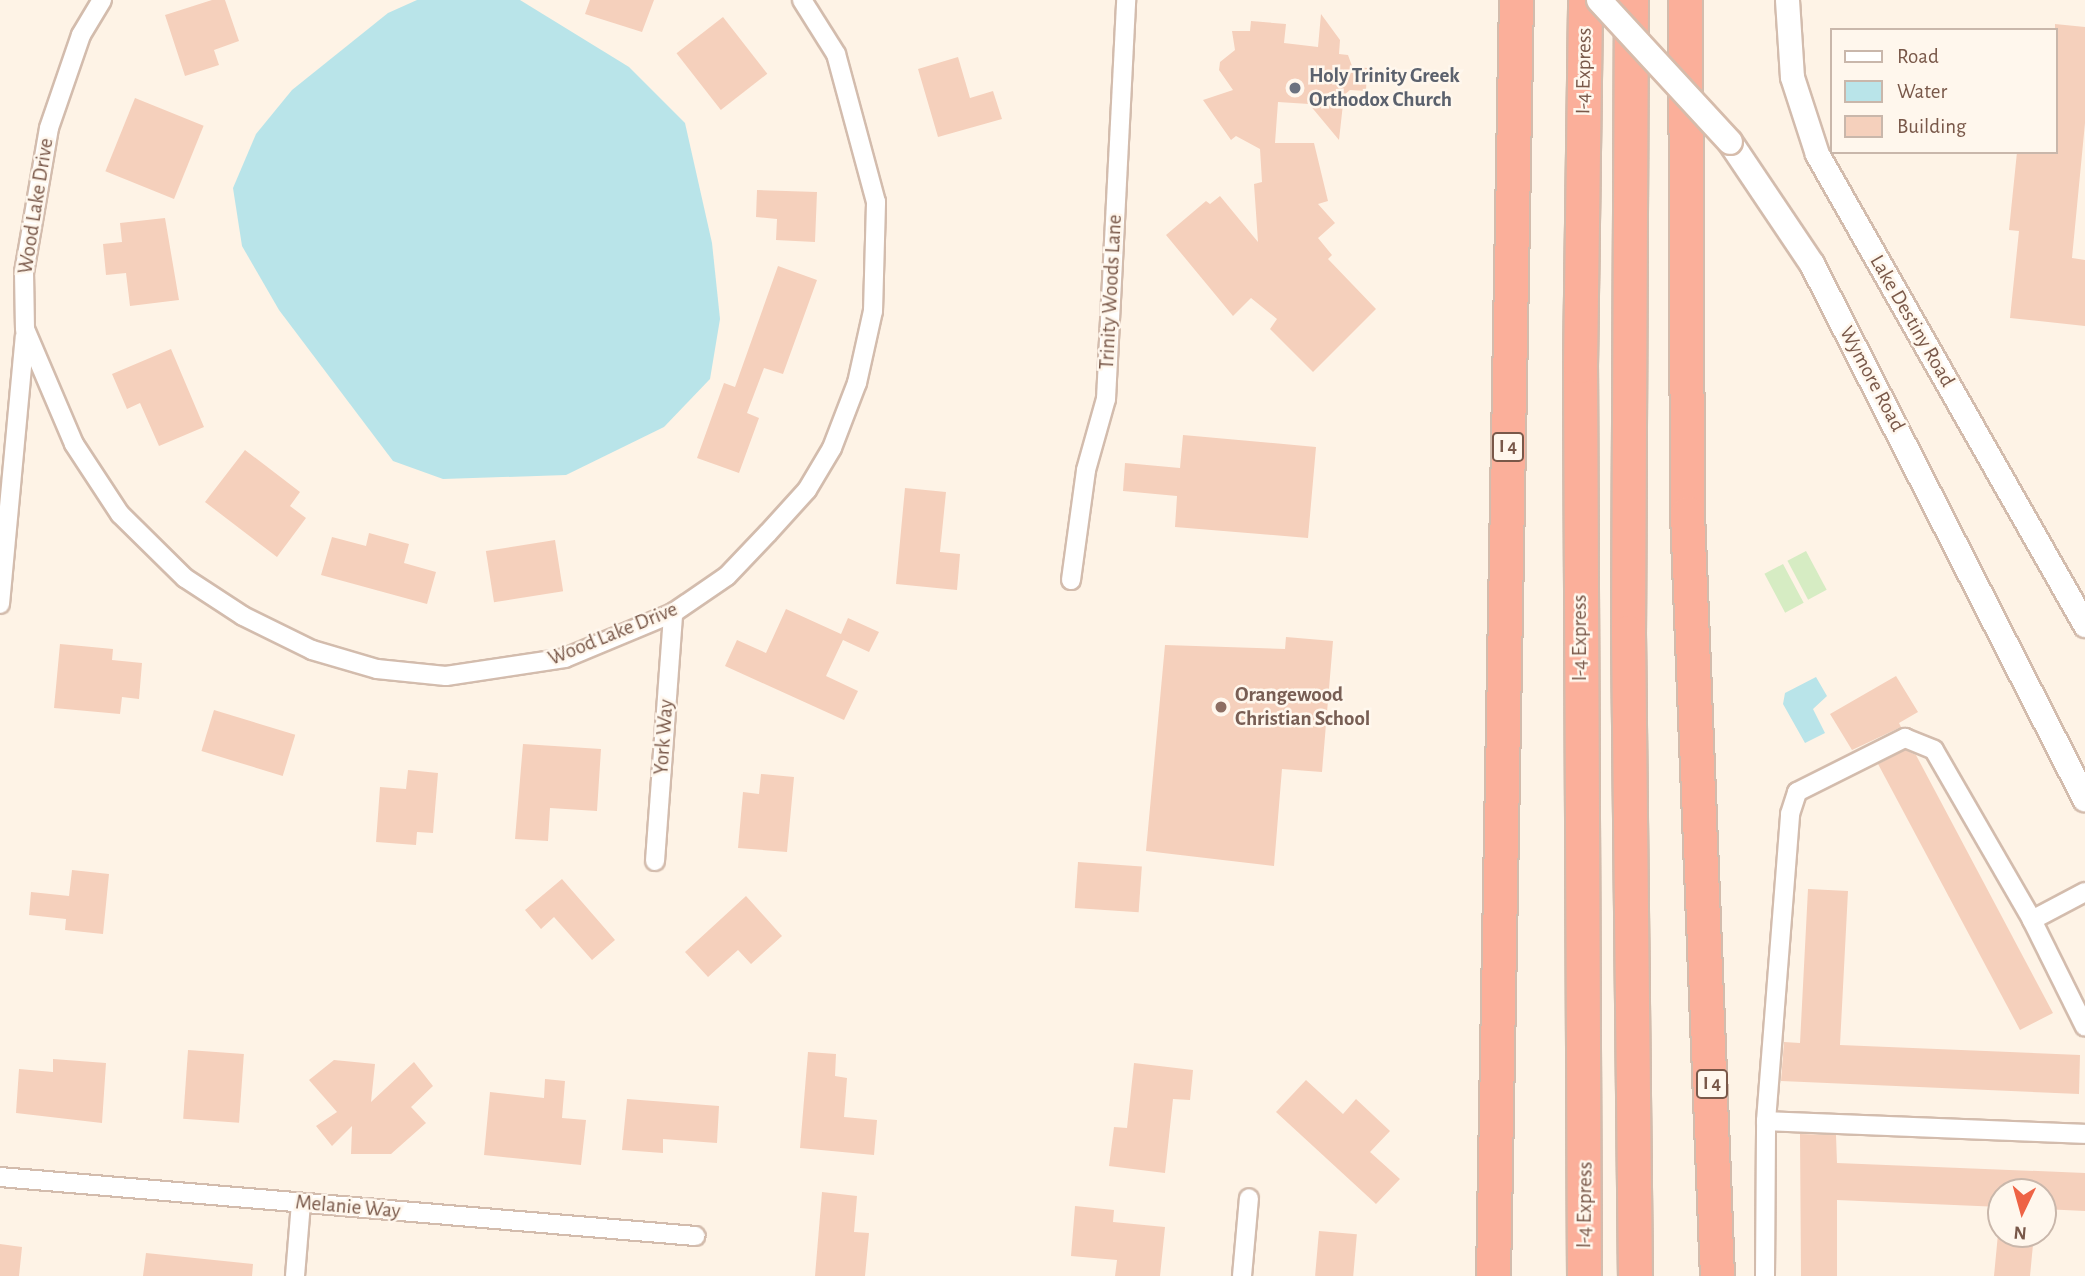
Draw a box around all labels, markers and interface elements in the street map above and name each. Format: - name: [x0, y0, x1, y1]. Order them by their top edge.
- street label: I-4 Express: [1571, 27, 1597, 115]
- legend: [1829, 28, 2057, 154]
- text: Road: [1897, 46, 1939, 67]
- place label: Holy Trinity Greek Orthodox Church: [1309, 63, 1460, 113]
- marker: Holy Trinity Greek Orthodox Church: [1287, 80, 1303, 96]
- text: Water: [1897, 81, 1947, 102]
- text: Building: [1897, 116, 1966, 137]
- street label: Wood Lake Drive: [13, 136, 59, 276]
- street label: Trinity Woods Lane: [1094, 214, 1128, 370]
- street label: Lake Destiny Road: [1864, 251, 1960, 391]
- street label: Wymore Road: [1834, 322, 1910, 436]
- road number: I 4: [1490, 432, 1526, 462]
- street label: I-4 Express: [1567, 595, 1593, 681]
- street label: Wood Lake Drive: [545, 597, 681, 671]
- place label: Orangewood Christian School: [1235, 682, 1370, 732]
- street label: York Way: [649, 698, 679, 776]
- marker: Orangewood Christian School: [1213, 699, 1229, 715]
- road number: I 4: [1694, 1068, 1730, 1100]
- street label: I-4 Express: [1572, 1161, 1598, 1249]
- north arrow: [1987, 1178, 2057, 1248]
- street label: Melanie Way: [294, 1190, 402, 1224]
- text: N: [2013, 1222, 2028, 1242]

